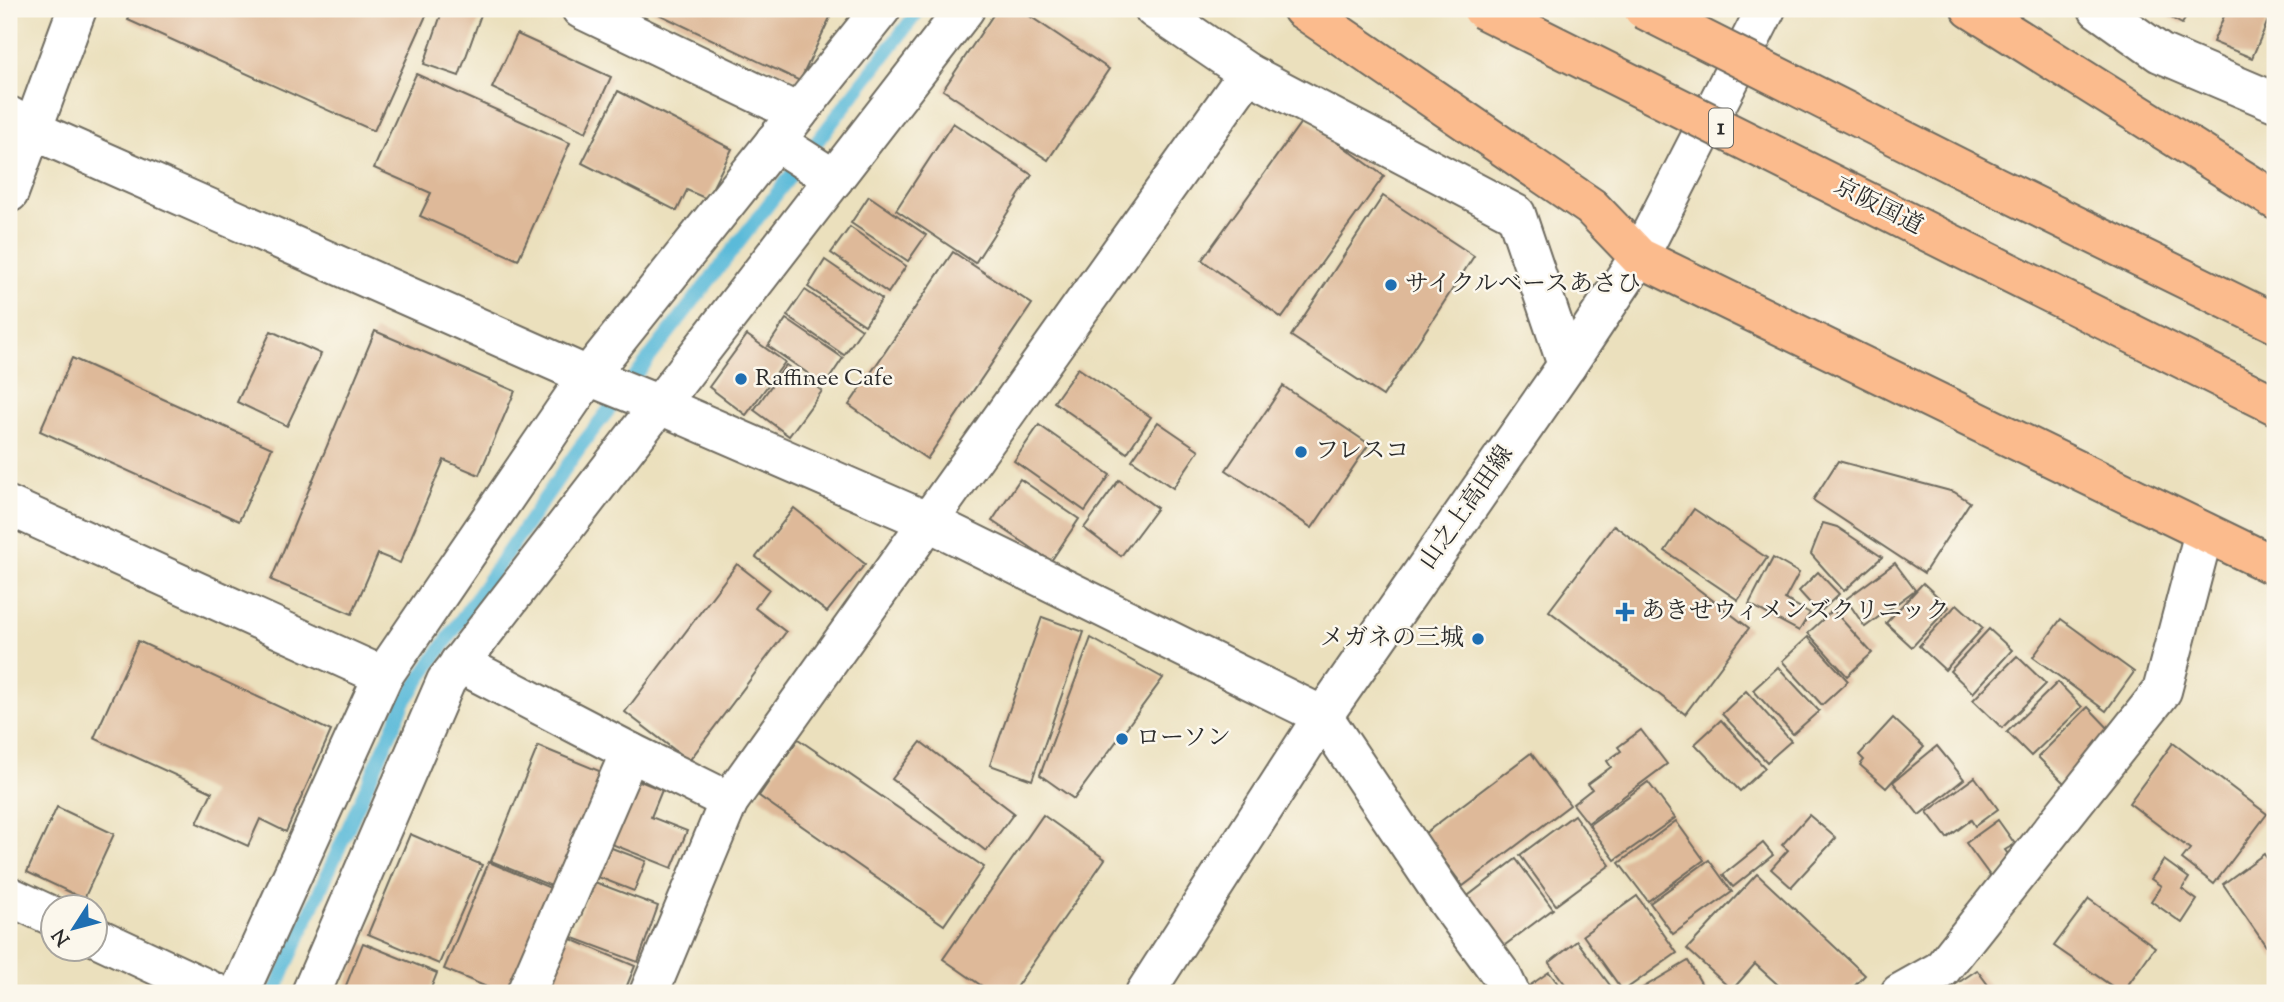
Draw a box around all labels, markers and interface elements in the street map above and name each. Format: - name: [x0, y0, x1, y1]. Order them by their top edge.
- road number: 1: [1709, 108, 1733, 148]
- street label: 京阪国道: [1828, 170, 1928, 244]
- place label: サイクルベースあさひ: [1405, 268, 1641, 302]
- marker: サイクルベースあさひ: [1383, 277, 1399, 293]
- place label: Raffinee Cafe: [755, 362, 893, 396]
- marker: Raffinee Cafe: [733, 371, 749, 387]
- place label: フレスコ: [1315, 435, 1409, 469]
- street label: 山之上高田線: [1412, 439, 1522, 577]
- marker: フレスコ: [1293, 444, 1309, 460]
- place label: あきせウィメンズクリニック: [1641, 595, 1949, 629]
- marker: あきせウィメンズクリニック: [1615, 602, 1635, 622]
- place label: メガネの三城: [1320, 622, 1464, 656]
- marker: メガネの三城: [1470, 631, 1486, 647]
- place label: ローソン: [1136, 722, 1231, 756]
- marker: ローソン: [1114, 731, 1130, 747]
- north arrow: [38, 894, 108, 964]
- text: N: [47, 922, 78, 951]

